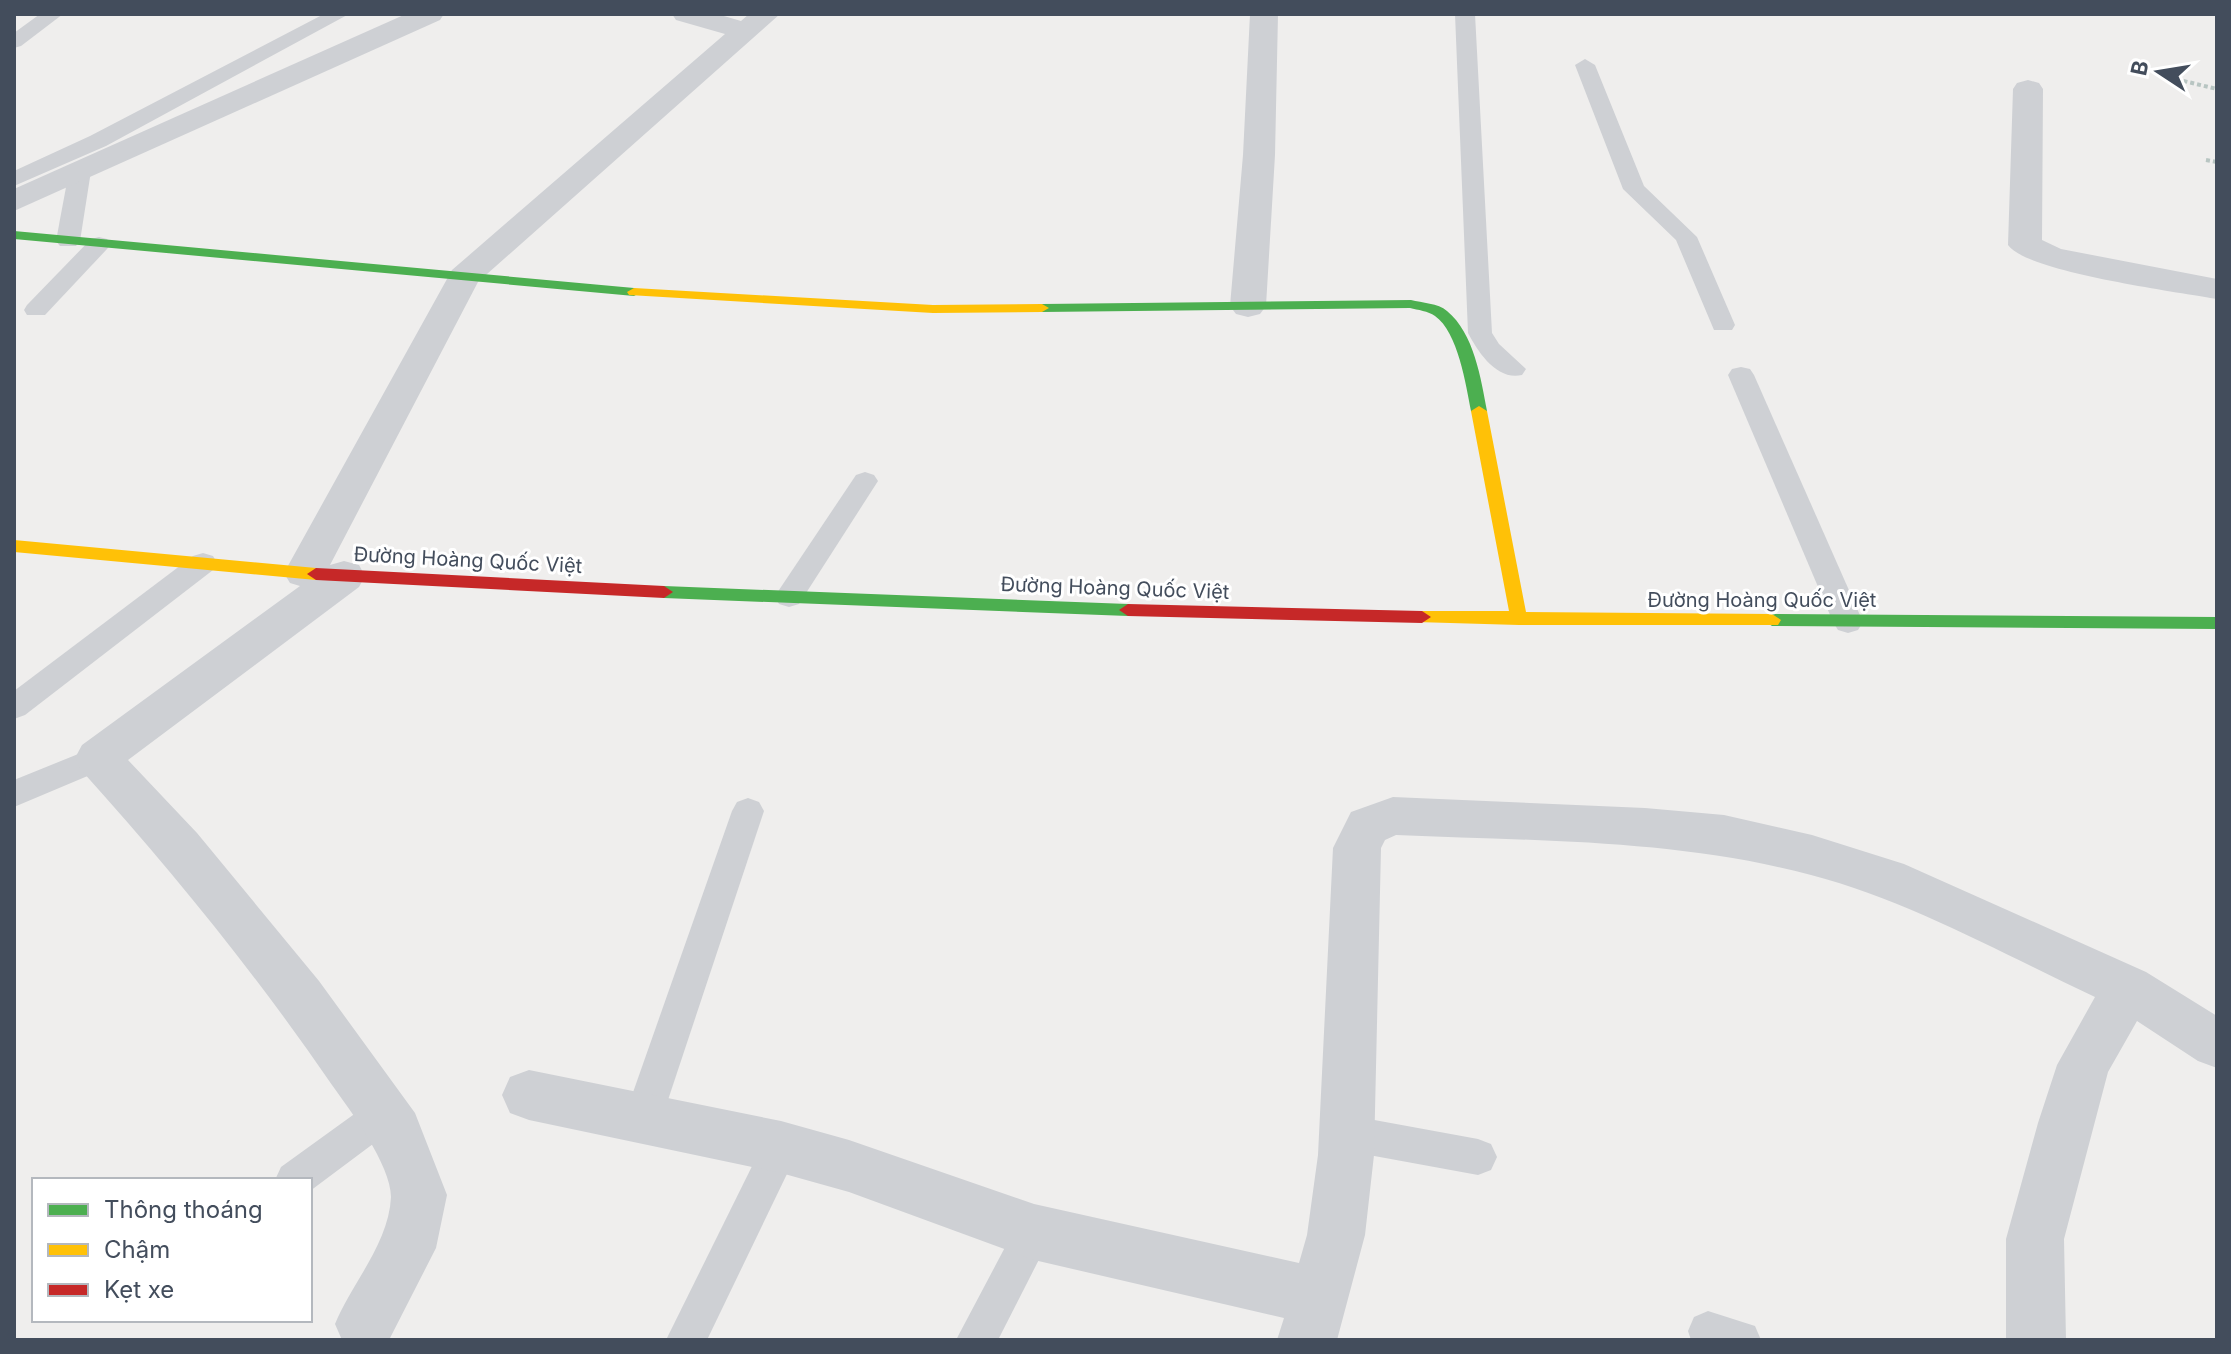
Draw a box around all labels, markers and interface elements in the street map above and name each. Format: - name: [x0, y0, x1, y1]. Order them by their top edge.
- north arrow: [2119, 32, 2199, 112]
- text: B: [2125, 58, 2154, 78]
- street label: Đường Hoàng Quốc Việt: [353, 542, 583, 578]
- street label: Đường Hoàng Quốc Việt: [1000, 572, 1230, 604]
- street label: Đường Hoàng Quốc Việt: [1648, 588, 1877, 612]
- legend: [32, 1178, 312, 1322]
- text: Thông thoáng: [104, 1195, 263, 1224]
- text: Chậm: [104, 1235, 170, 1264]
- text: Kẹt xe: [104, 1275, 174, 1304]

